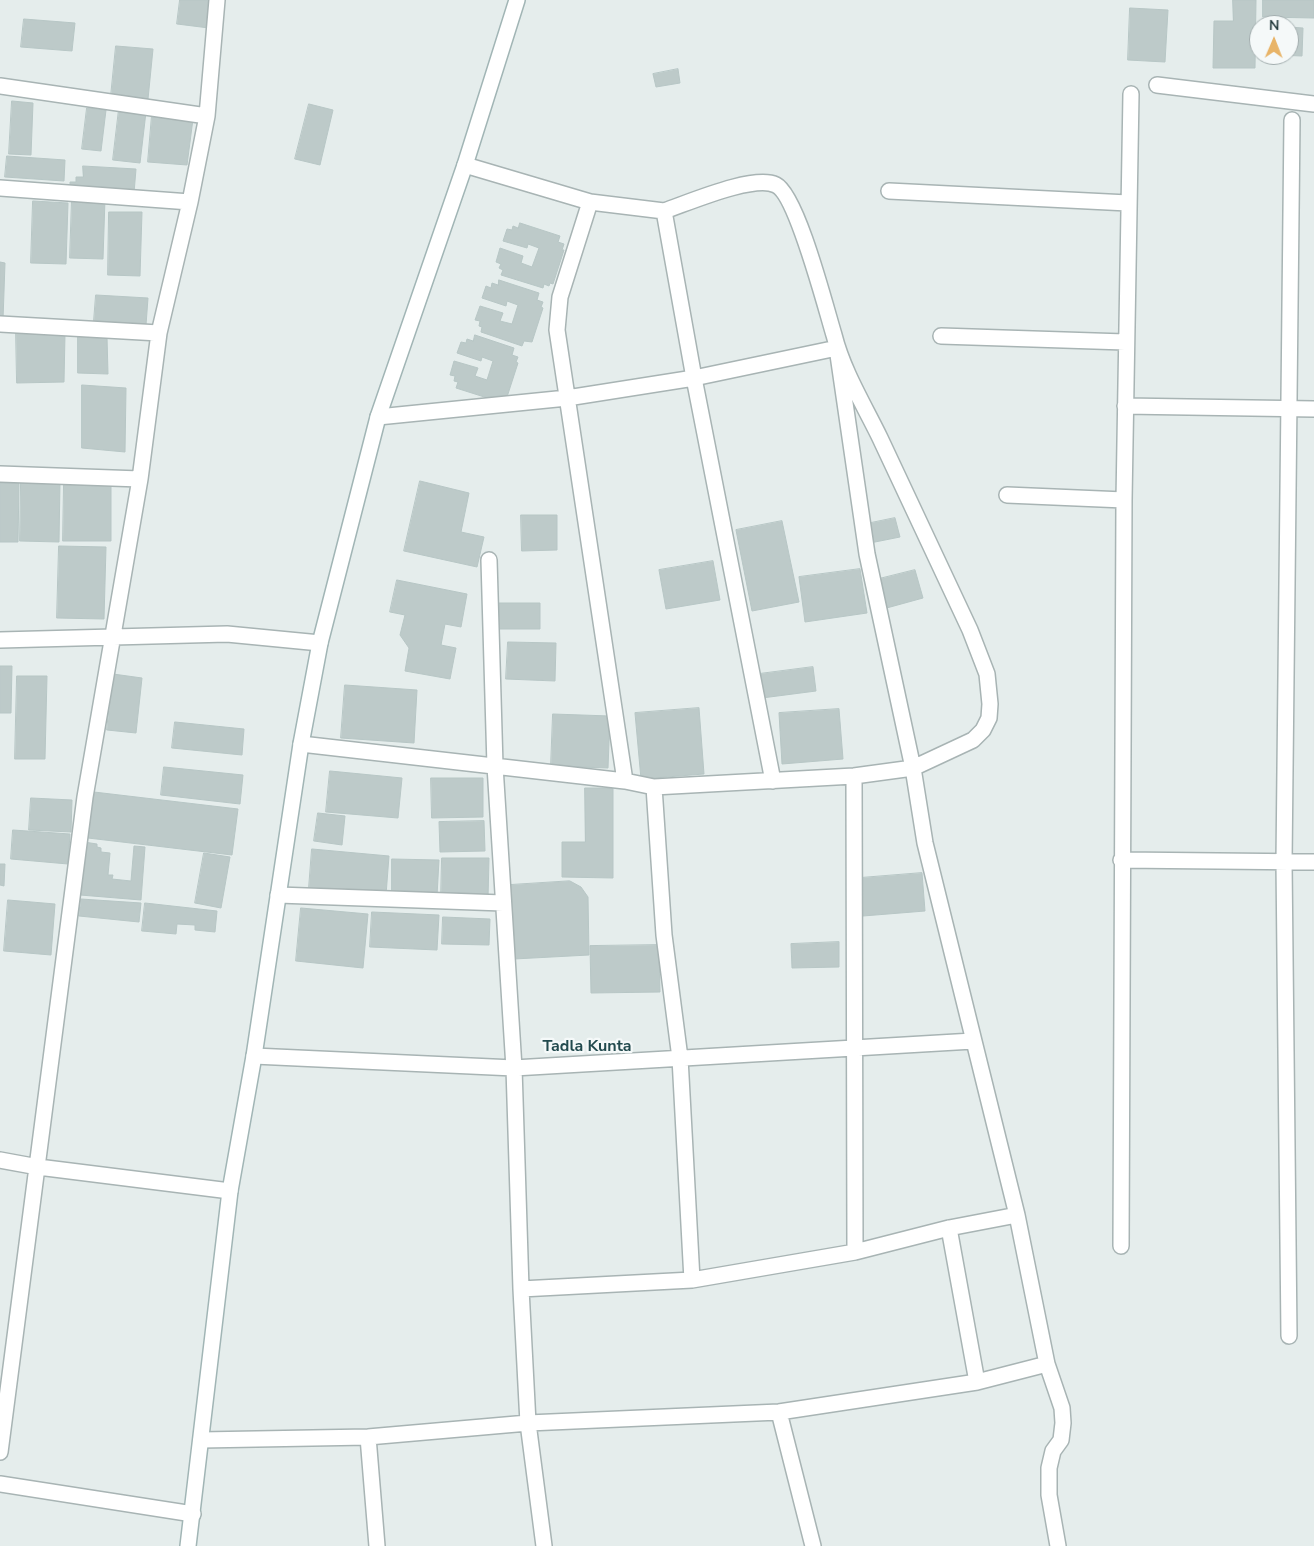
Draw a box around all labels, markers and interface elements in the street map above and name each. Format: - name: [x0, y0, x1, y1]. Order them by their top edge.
- north arrow: [1249, 15, 1299, 65]
- text: N: [1269, 16, 1280, 35]
- district label: Tadla Kunta: [542, 1037, 632, 1057]

